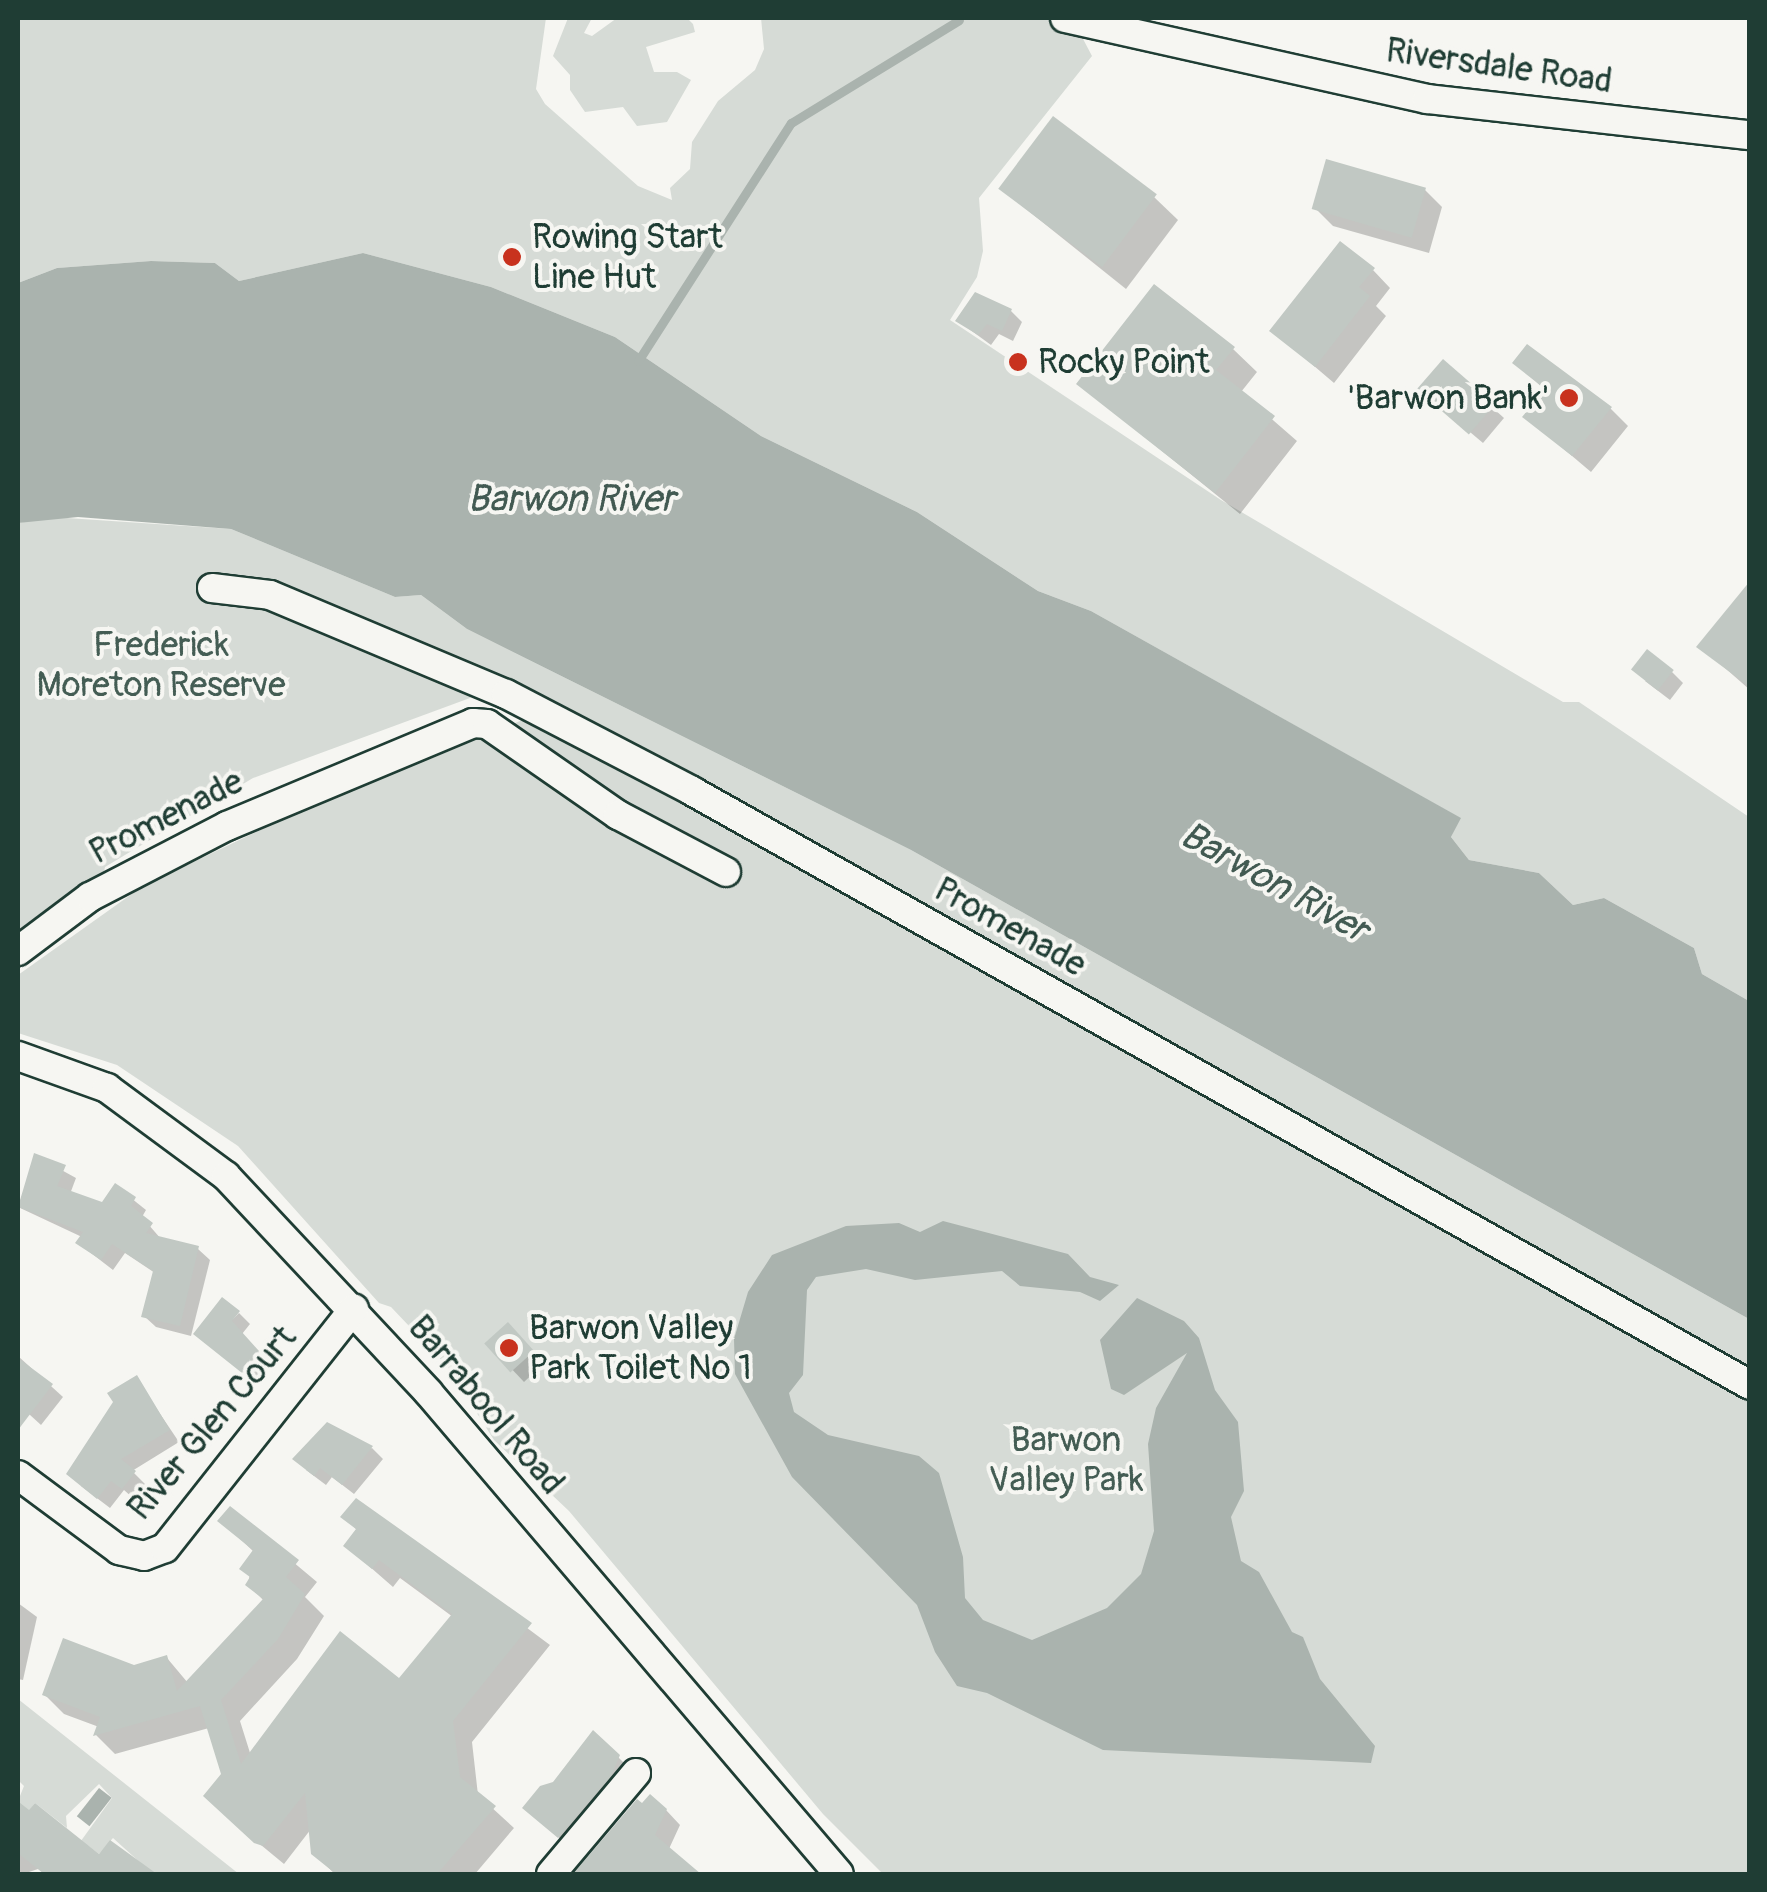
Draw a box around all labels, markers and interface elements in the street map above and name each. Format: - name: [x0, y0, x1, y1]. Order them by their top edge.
- street label: Riversdale Road: [1383, 29, 1615, 103]
- place label: Rowing Start Line Hut: [532, 216, 723, 298]
- marker: Rowing Start Line Hut: [501, 246, 523, 268]
- place label: Rocky Point: [1038, 341, 1210, 383]
- marker: Rocky Point: [1007, 351, 1029, 373]
- place label: 'Barwon Bank': [1348, 377, 1549, 419]
- marker: 'Barwon Bank': [1558, 387, 1580, 409]
- water label: Barwon River: [467, 477, 675, 523]
- park label: Frederick Moreton Reserve: [37, 624, 285, 706]
- street label: Promenade: [82, 760, 250, 874]
- water label: Barwon River: [1172, 813, 1376, 953]
- street label: Promenade: [927, 868, 1093, 986]
- street label: Barrabool Road: [399, 1307, 573, 1503]
- place label: Barwon Valley Park Toilet No 1: [529, 1307, 752, 1389]
- street label: River Glen Court: [119, 1317, 305, 1529]
- marker: Barwon Valley Park Toilet No 1: [498, 1337, 520, 1359]
- park label: Barwon Valley Park: [989, 1419, 1143, 1501]

